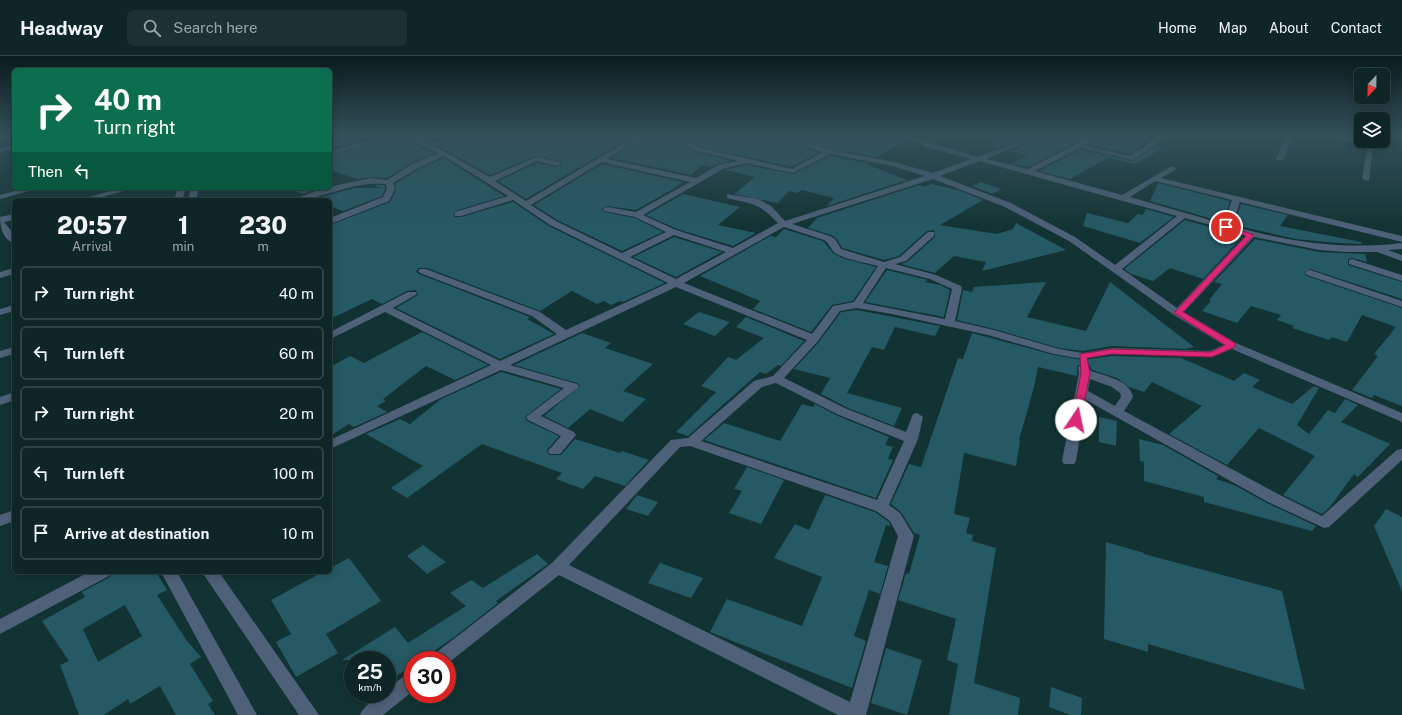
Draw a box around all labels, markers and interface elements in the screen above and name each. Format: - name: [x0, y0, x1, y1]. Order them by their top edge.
- search box: [127, 10, 407, 46]
- text: Headway: [20, 17, 103, 39]
- icon: search: [141, 17, 163, 39]
- text: Search here: [173, 19, 258, 36]
- text: Home: [1158, 20, 1197, 36]
- text: Map: [1219, 20, 1247, 36]
- text: About: [1269, 20, 1309, 36]
- text: Contact: [1331, 20, 1382, 36]
- north arrow: [1354, 68, 1390, 104]
- map controls: [1354, 68, 1390, 148]
- text: 40 m: [94, 83, 162, 116]
- icon: right: [28, 84, 80, 136]
- button: layers: [1354, 112, 1390, 148]
- text: Turn right: [94, 117, 176, 138]
- icon: left: [71, 160, 93, 182]
- text: Then: [28, 163, 63, 180]
- pin: [1209, 210, 1243, 244]
- text: 20:57: [57, 211, 127, 239]
- text: 1: [178, 211, 189, 239]
- text: 230: [239, 211, 287, 239]
- icon: arrive: [1215, 216, 1237, 238]
- text: Arrival: [72, 239, 112, 254]
- text: min: [172, 239, 194, 254]
- text: m: [257, 239, 269, 254]
- icon: right: [30, 282, 52, 304]
- text: Turn right: [64, 285, 134, 302]
- text: 40 m: [279, 285, 314, 302]
- icon: left: [30, 342, 52, 364]
- text: Turn left: [64, 345, 125, 362]
- text: 60 m: [279, 345, 314, 362]
- position arrow: [1055, 399, 1097, 441]
- icon: right: [30, 402, 52, 424]
- text: Turn right: [64, 405, 134, 422]
- text: 20 m: [279, 405, 314, 422]
- icon: left: [30, 462, 52, 484]
- text: Turn left: [64, 465, 125, 482]
- text: 100 m: [273, 465, 314, 482]
- icon: arrive: [30, 522, 52, 544]
- text: Arrive at destination: [64, 525, 209, 542]
- text: 10 m: [282, 525, 314, 542]
- speed limit sign: 30: [404, 651, 456, 703]
- text: 25: [357, 660, 383, 684]
- text: km/h: [358, 681, 382, 693]

